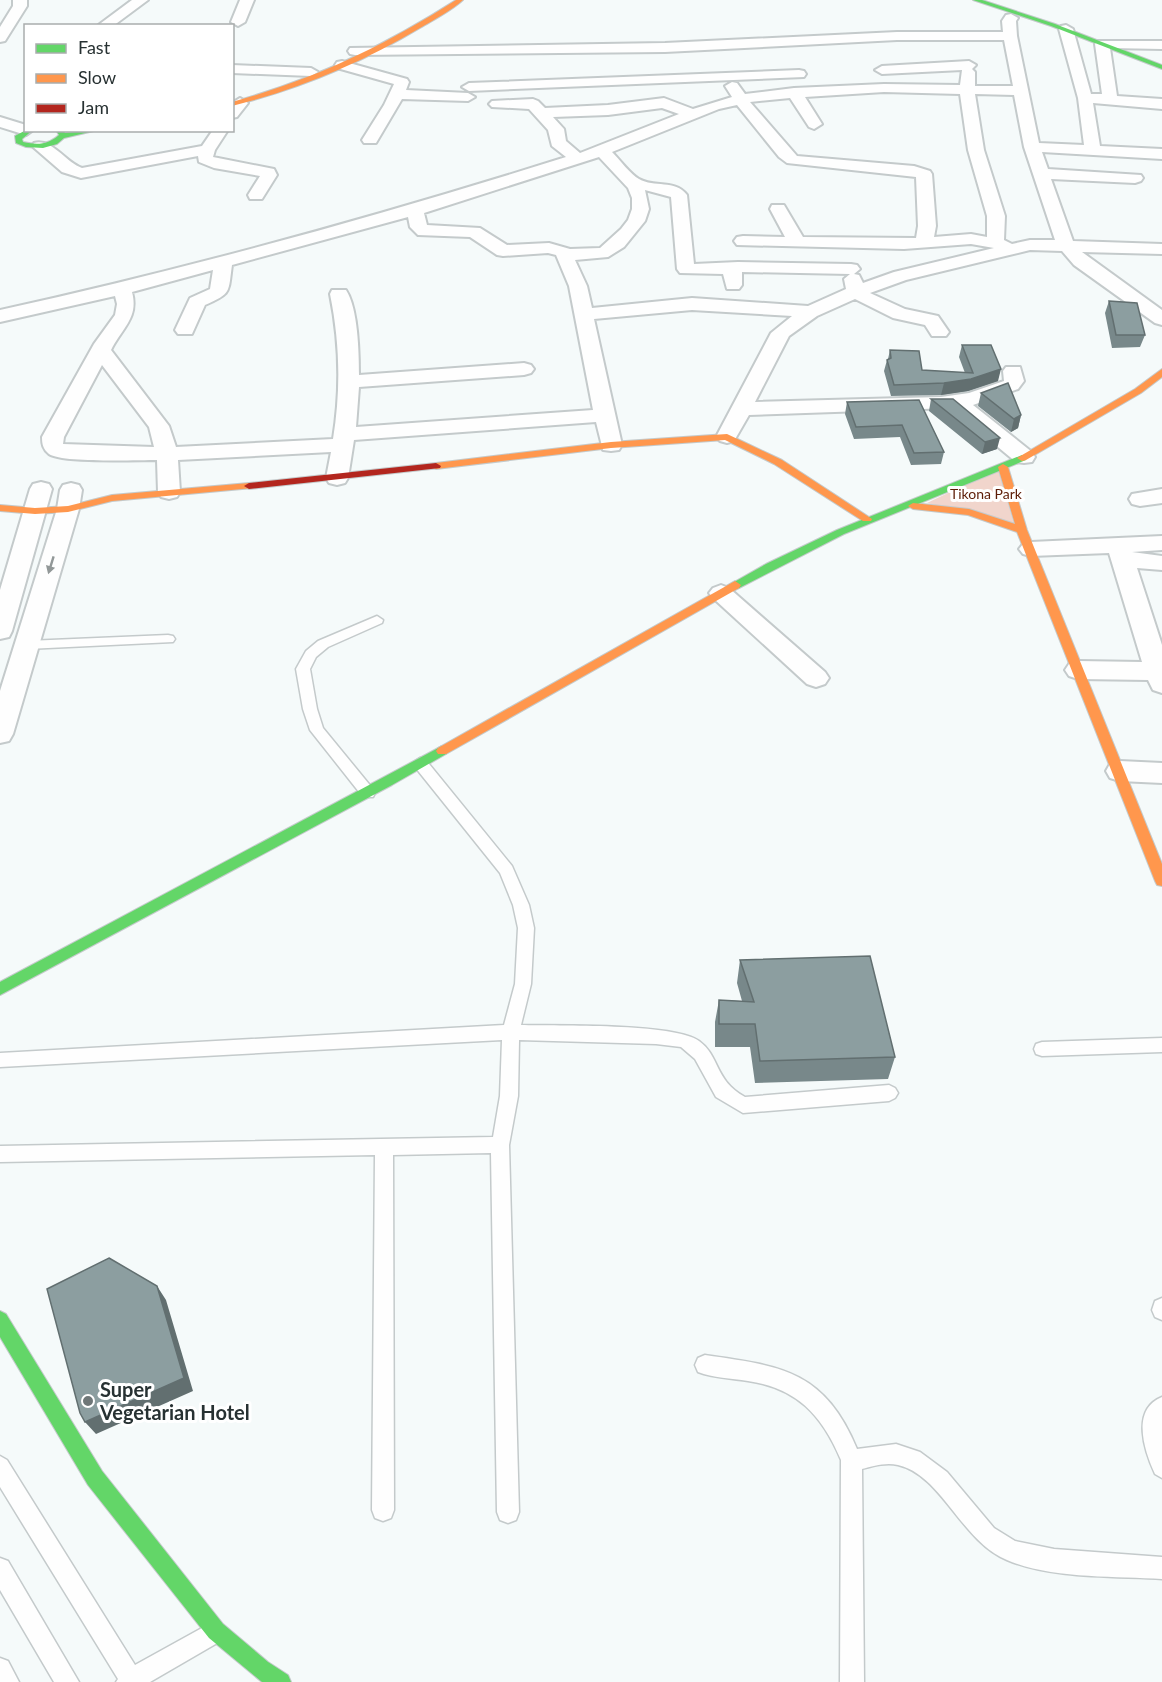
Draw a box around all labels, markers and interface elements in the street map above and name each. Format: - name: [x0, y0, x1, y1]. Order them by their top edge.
- legend: [24, 24, 234, 132]
- text: Fast: [78, 36, 111, 58]
- text: Slow: [78, 66, 116, 88]
- text: Jam: [78, 96, 109, 118]
- park label: Tikona Park: [950, 485, 1023, 502]
- one-way arrow: [46, 556, 55, 574]
- place label: Super Vegetarian Hotel: [99, 1377, 250, 1424]
- marker: Super Vegetarian Hotel: [81, 1394, 95, 1408]

